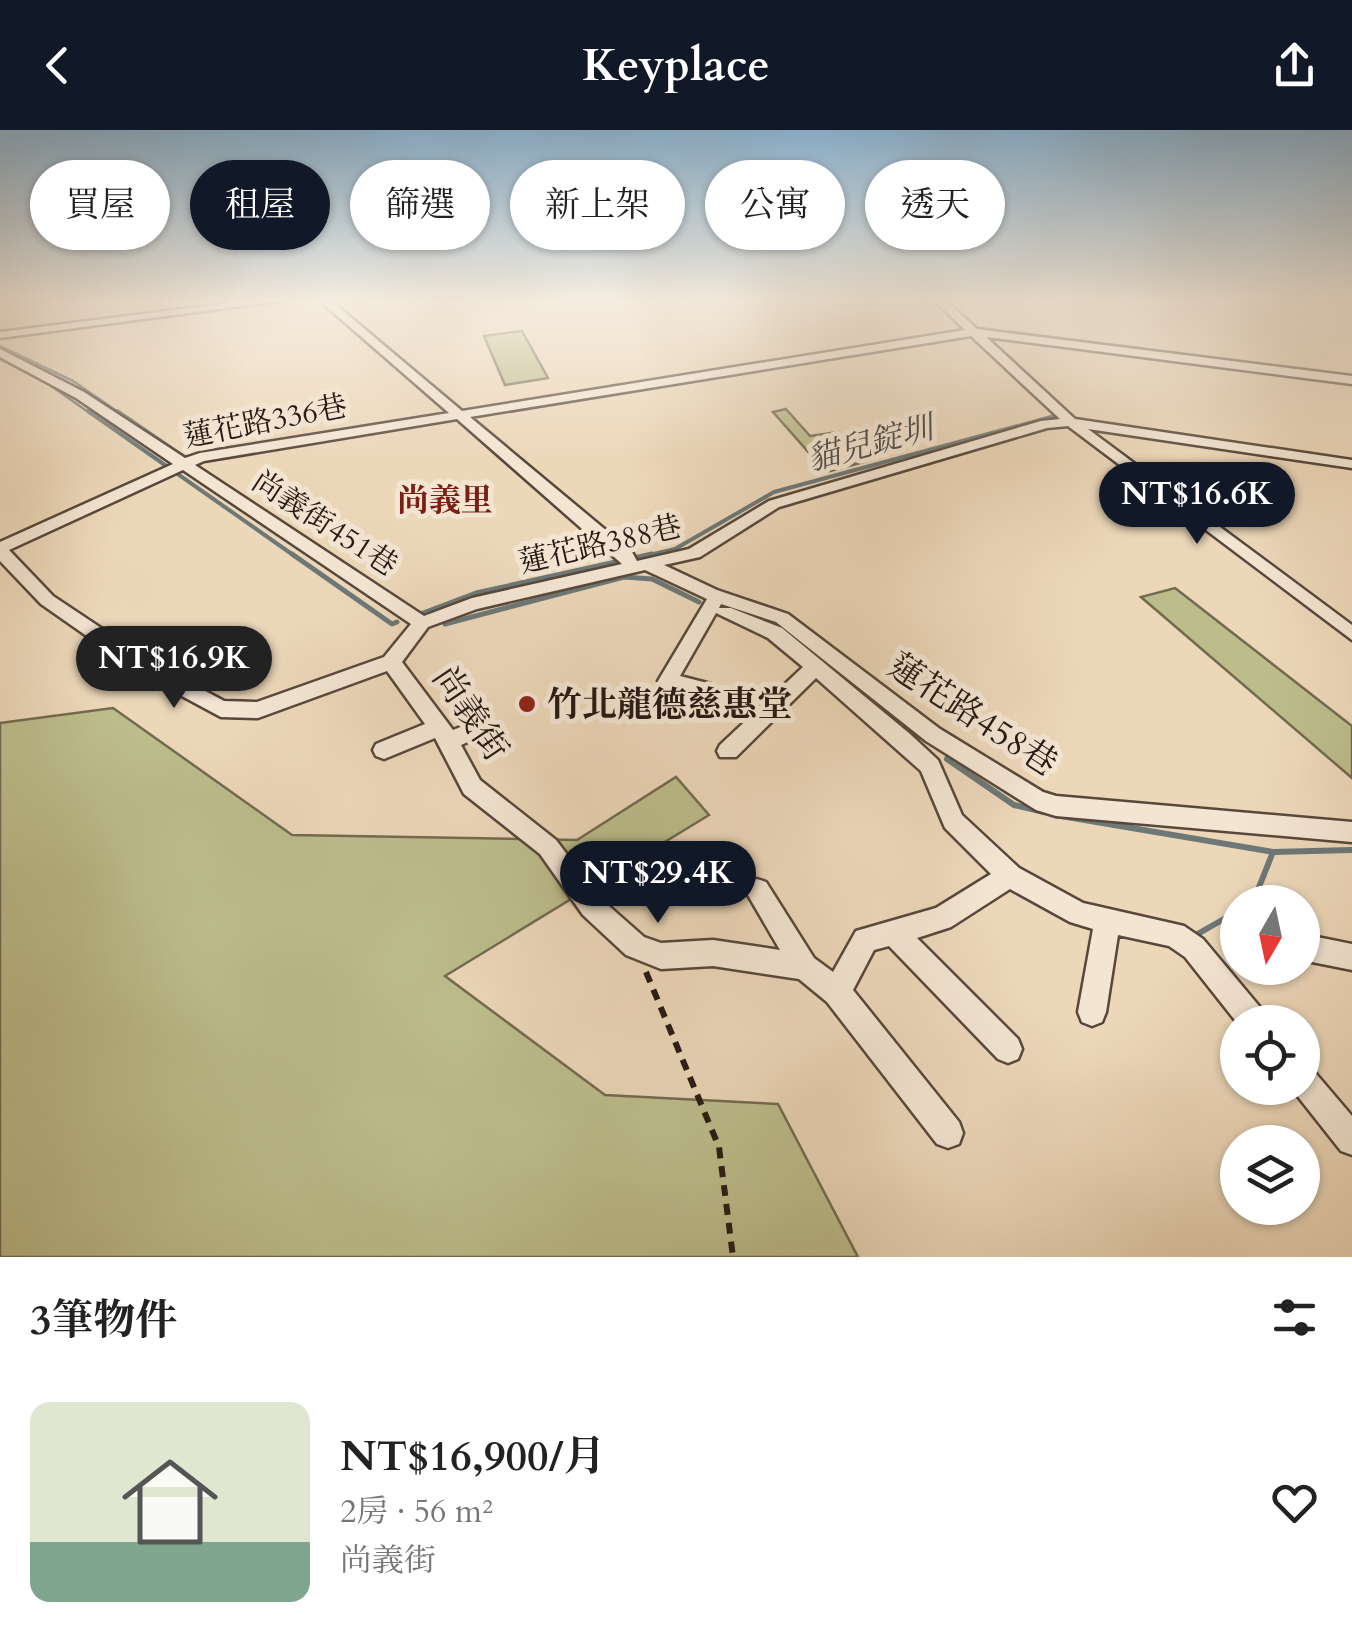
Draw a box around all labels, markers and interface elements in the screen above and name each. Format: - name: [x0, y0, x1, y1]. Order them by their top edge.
- text: Keyplace: [582, 35, 770, 96]
- icon: back: [30, 38, 85, 93]
- icon: share: [1267, 38, 1322, 93]
- chip: 買屋: [30, 160, 170, 250]
- chip: 租屋: [190, 160, 330, 250]
- chip: 篩選: [350, 160, 490, 250]
- chip: 新上架: [510, 160, 685, 250]
- chip: 公寓: [705, 160, 845, 250]
- chip: 透天: [865, 160, 1005, 250]
- street label: 蓮花路336巷: [180, 386, 351, 457]
- water label: 貓兒錠圳: [803, 405, 943, 482]
- street label: 尚義街451巷: [244, 461, 406, 586]
- pin: NT$16.6K: [1094, 462, 1300, 547]
- text: NT$16.6K: [1121, 472, 1273, 516]
- district label: 尚義里: [397, 479, 493, 523]
- street label: 蓮花路388巷: [515, 506, 686, 583]
- pin: NT$16.9K: [71, 626, 277, 711]
- text: NT$16.9K: [98, 636, 250, 680]
- street label: 蓮花路458巷: [878, 642, 1067, 788]
- street label: 尚義街: [421, 657, 519, 771]
- place label: 竹北龍德慈惠堂: [547, 681, 792, 729]
- marker: 竹北龍德慈惠堂: [516, 693, 538, 715]
- pin: NT$29.4K: [555, 841, 761, 926]
- text: NT$29.4K: [582, 851, 734, 895]
- north arrow: [1220, 885, 1320, 985]
- map controls: [1220, 885, 1320, 1225]
- button: locate: [1220, 1005, 1320, 1105]
- button: layers: [1220, 1125, 1320, 1225]
- icon: filters: [1267, 1290, 1322, 1345]
- text: 3筆物件: [30, 1292, 178, 1349]
- text: NT$16,900/月: [340, 1428, 605, 1485]
- icon: home: [110, 1442, 230, 1562]
- icon: heart: [1267, 1475, 1322, 1530]
- text: 2房 · 56 m²: [340, 1490, 493, 1534]
- text: 尚義街: [340, 1539, 436, 1583]

